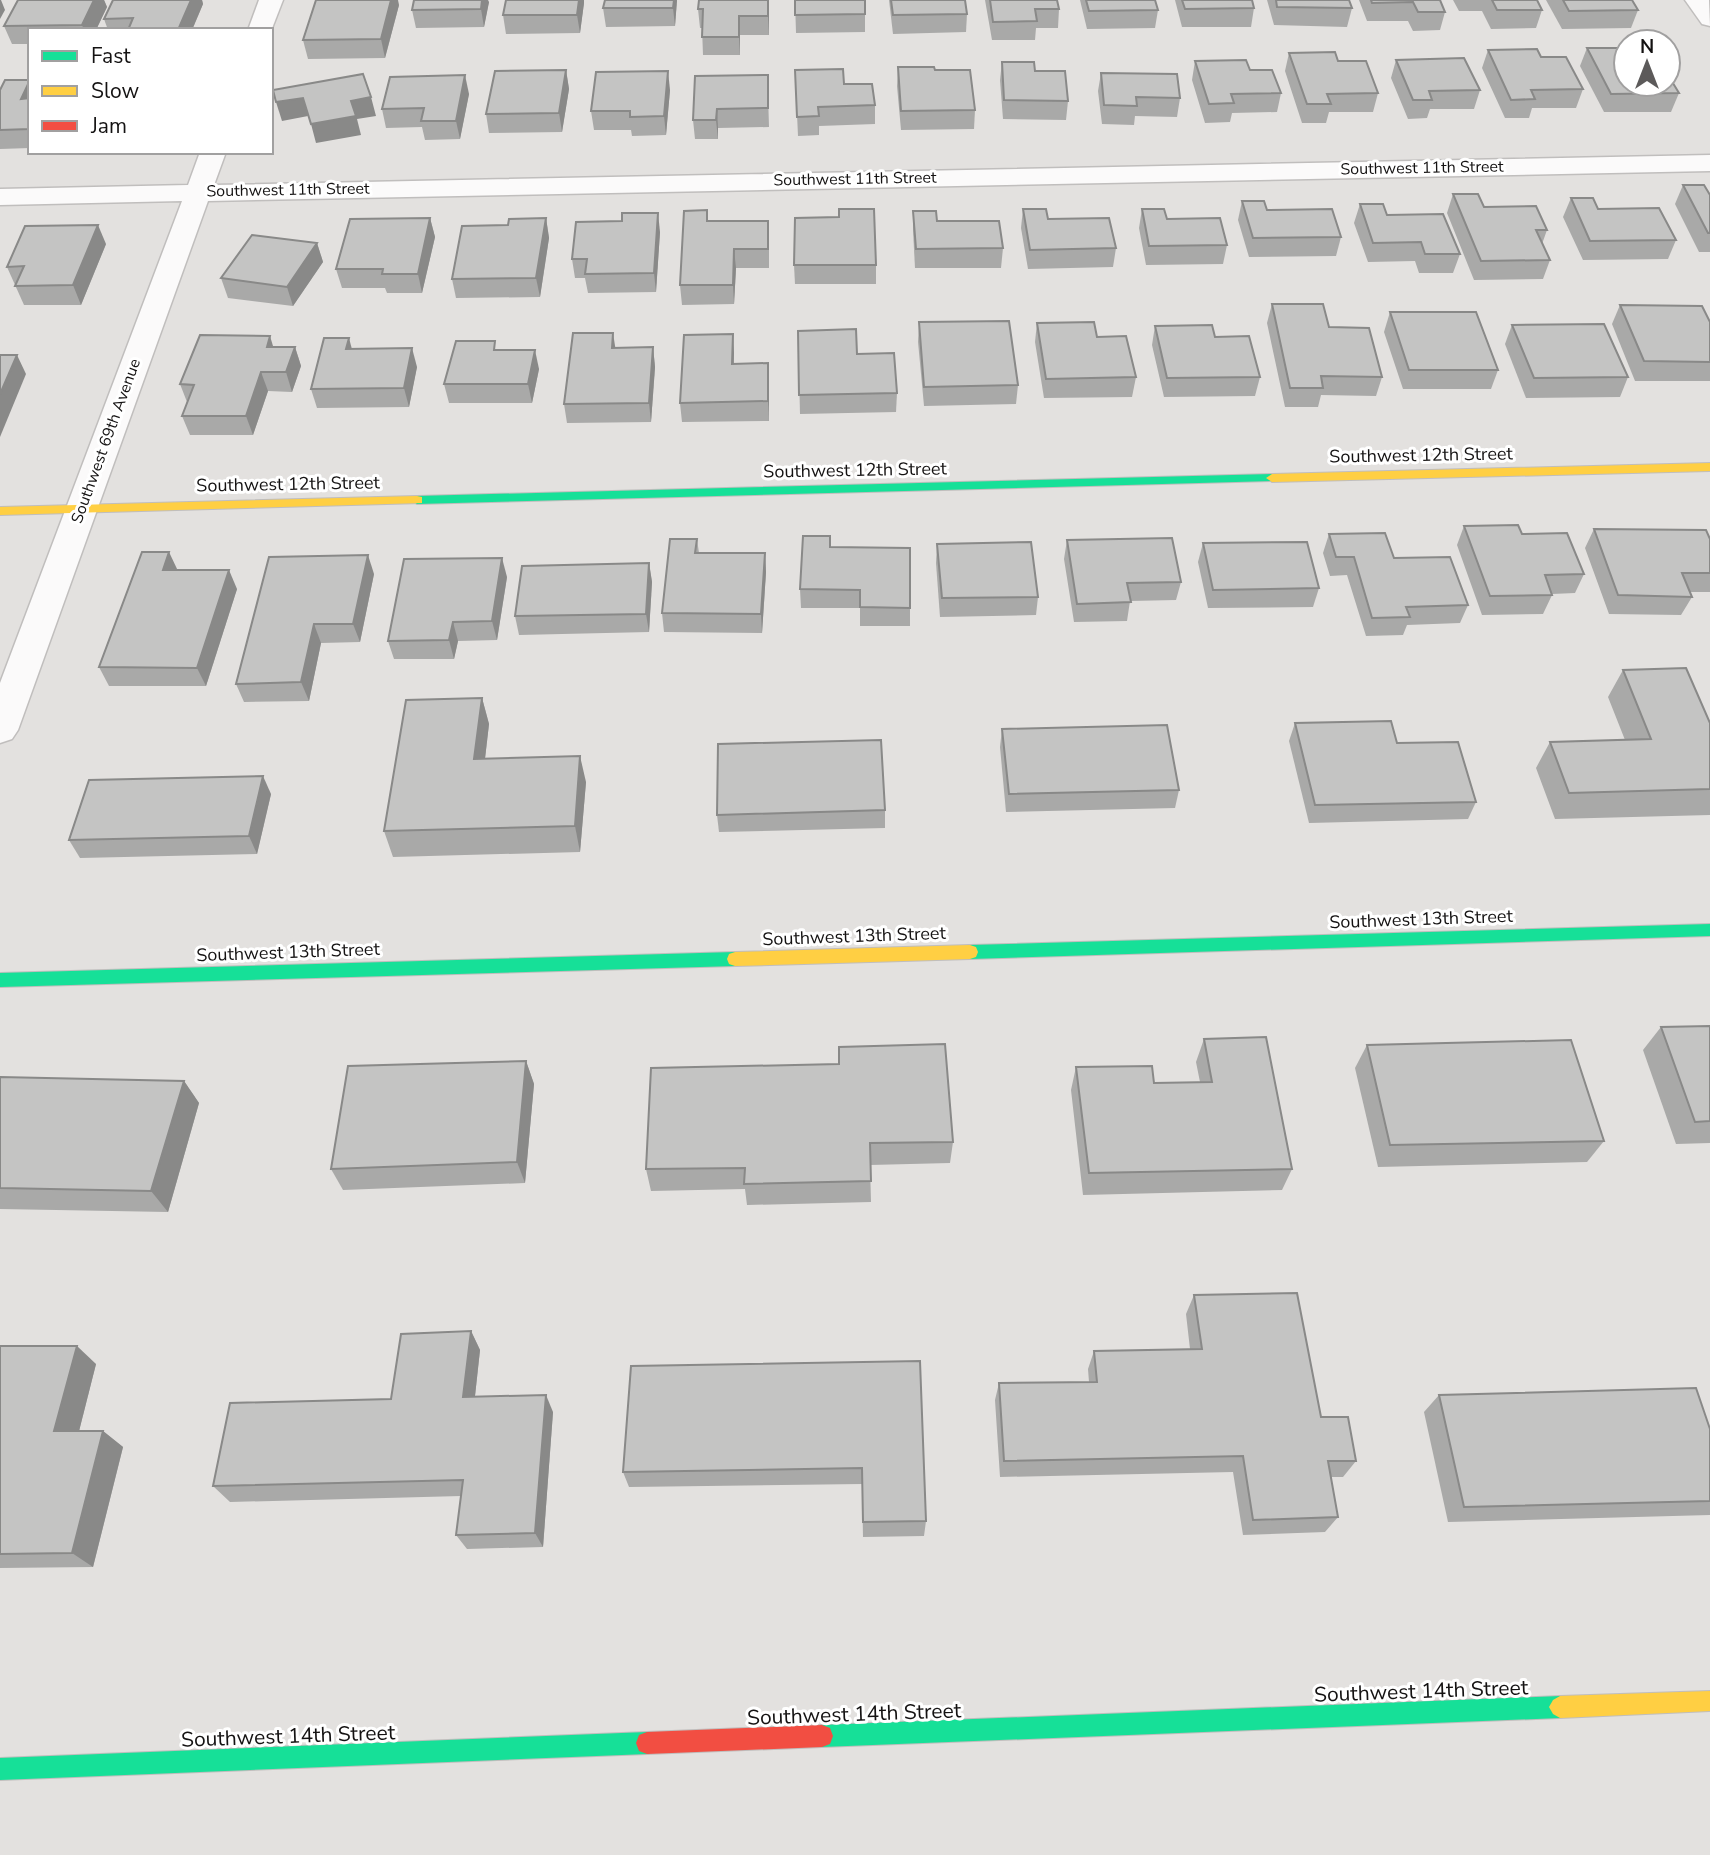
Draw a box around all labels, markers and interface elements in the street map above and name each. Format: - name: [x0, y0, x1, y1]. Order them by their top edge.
- legend: [28, 28, 273, 154]
- north arrow: [1612, 28, 1682, 98]
- text: N: [1640, 34, 1654, 60]
- text: Fast: [91, 42, 131, 70]
- text: Slow: [91, 77, 140, 105]
- text: Jam: [90, 112, 127, 140]
- street label: Southwest 11th Street: [1340, 156, 1504, 180]
- street label: Southwest 11th Street: [773, 167, 937, 191]
- street label: Southwest 11th Street: [206, 178, 370, 202]
- street label: Southwest 69th Avenue: [66, 356, 146, 526]
- street label: Southwest 12th Street: [1329, 441, 1514, 469]
- street label: Southwest 12th Street: [763, 456, 948, 484]
- street label: Southwest 12th Street: [196, 470, 381, 498]
- street label: Southwest 13th Street: [1329, 904, 1514, 934]
- street label: Southwest 13th Street: [762, 921, 947, 951]
- street label: Southwest 13th Street: [196, 937, 381, 967]
- street label: Southwest 14th Street: [1314, 1673, 1529, 1709]
- street label: Southwest 14th Street: [747, 1696, 962, 1732]
- street label: Southwest 14th Street: [181, 1718, 396, 1754]

